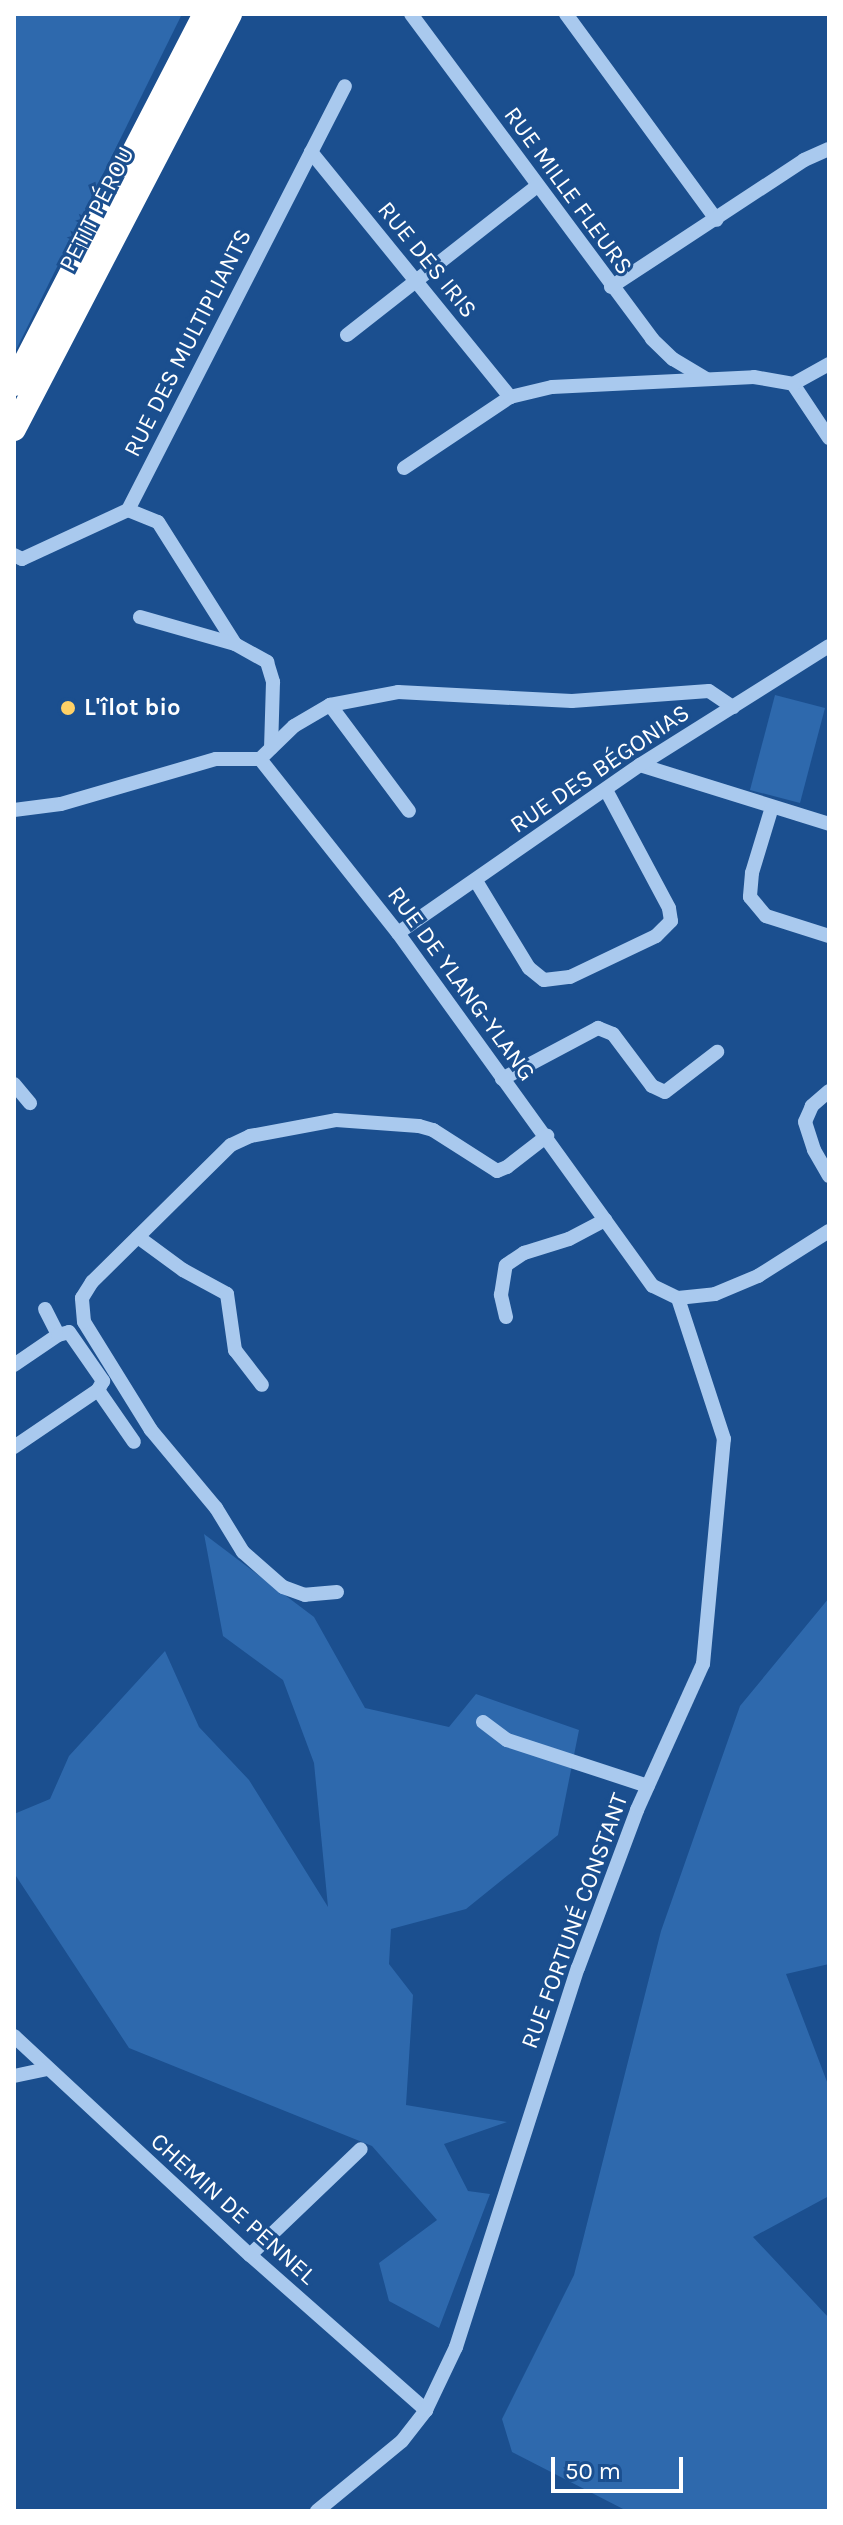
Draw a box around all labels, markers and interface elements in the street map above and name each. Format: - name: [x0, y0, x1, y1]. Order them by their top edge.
- street label: RUE MILLE FLEURS: [497, 101, 639, 281]
- street label: PETIT PÉROU: [53, 142, 141, 276]
- street label: RUE DES IRIS: [371, 196, 483, 324]
- street label: RUE DES MULTIPLIANTS: [118, 224, 258, 462]
- place label: L'îlot bio: [84, 694, 181, 722]
- street label: RUE DES BÉGONIAS: [505, 698, 695, 840]
- marker: L'îlot bio: [59, 699, 77, 717]
- street label: RUE DE YLANG-YLANG: [381, 881, 541, 1087]
- street label: RUE FORTUNÉ CONSTANT: [515, 1789, 635, 2053]
- street label: CHEMIN DE PENNEL: [144, 2127, 322, 2291]
- scale bar: [555, 2441, 687, 2491]
- text: 50 m: [565, 2457, 621, 2485]

